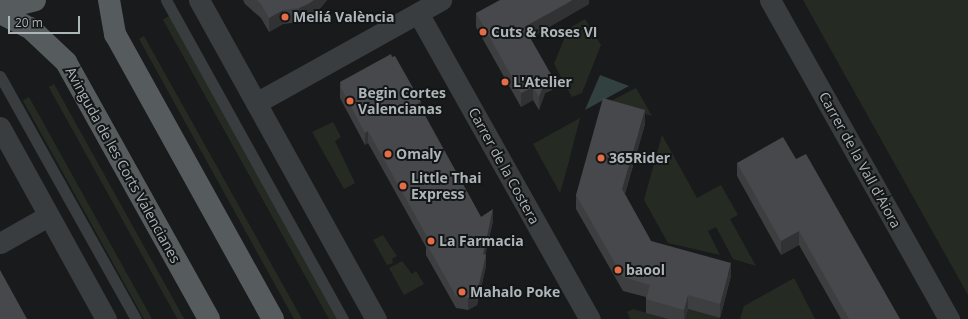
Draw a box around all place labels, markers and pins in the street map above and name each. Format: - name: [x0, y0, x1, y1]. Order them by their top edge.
- place label: Meliá València: [293, 9, 394, 25]
- marker: Meliá València: [280, 12, 290, 22]
- place label: Cuts & Roses VI: [491, 24, 597, 40]
- marker: Cuts & Roses VI: [478, 27, 488, 37]
- place label: L'Atelier: [513, 74, 572, 90]
- marker: L'Atelier: [500, 77, 510, 87]
- place label: Begin Cortes Valencianas: [358, 85, 446, 118]
- marker: Begin Cortes Valencianas: [345, 96, 355, 106]
- place label: Omaly: [396, 146, 442, 162]
- marker: Omaly: [383, 149, 393, 159]
- place label: 365Rider: [609, 150, 670, 166]
- marker: 365Rider: [596, 153, 606, 163]
- place label: Little Thai Express: [411, 170, 482, 202]
- marker: Little Thai Express: [398, 181, 408, 191]
- place label: La Farmacia: [439, 233, 524, 249]
- marker: La Farmacia: [426, 236, 436, 246]
- place label: baool: [626, 262, 665, 278]
- marker: baool: [613, 265, 623, 275]
- place label: Mahalo Poke: [470, 284, 560, 300]
- marker: Mahalo Poke: [457, 287, 467, 297]

